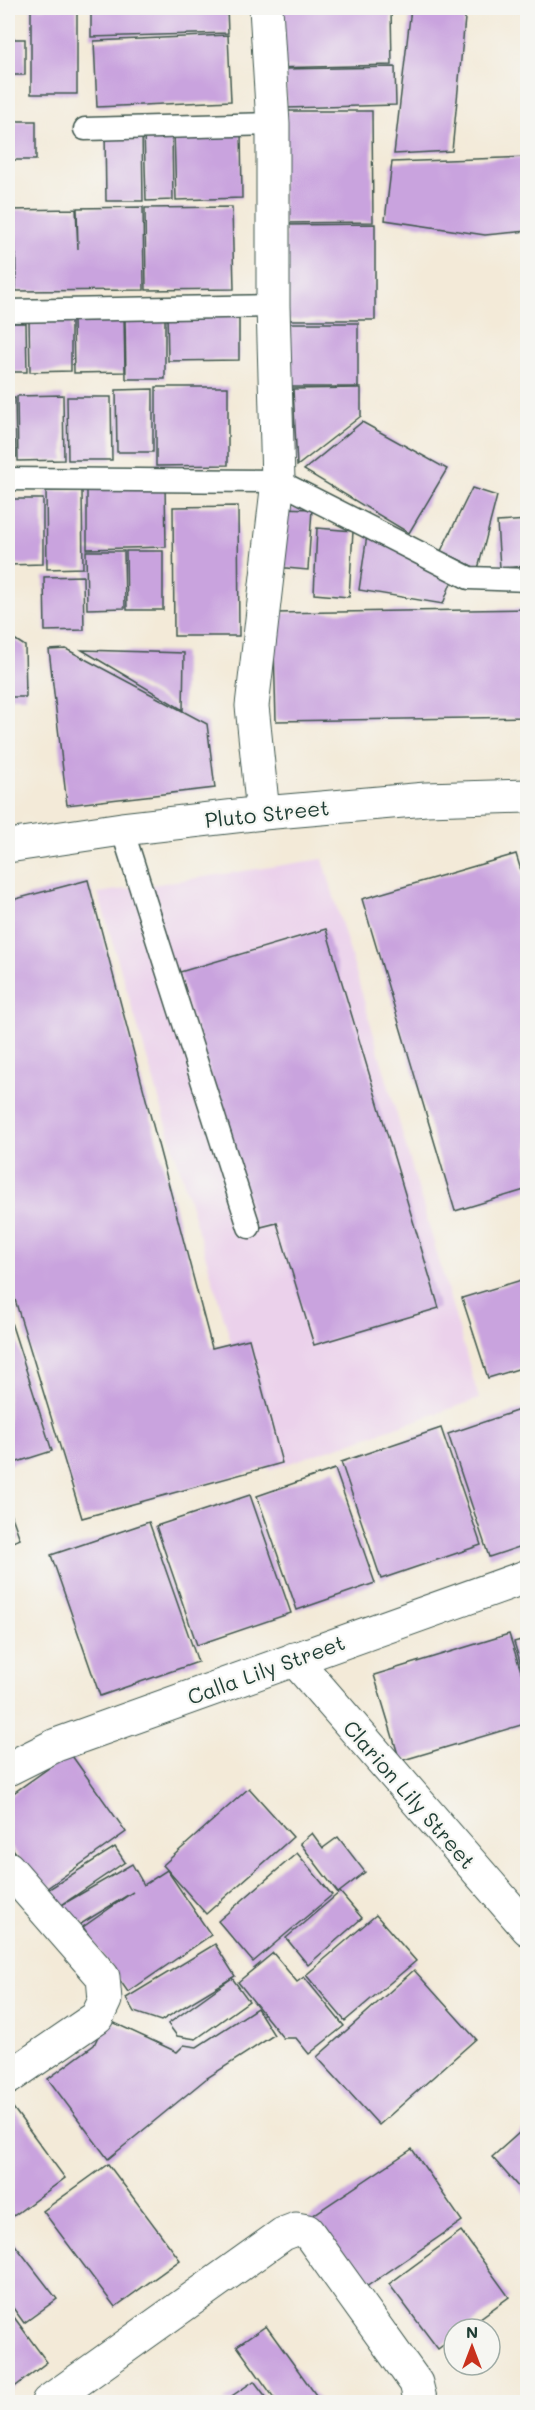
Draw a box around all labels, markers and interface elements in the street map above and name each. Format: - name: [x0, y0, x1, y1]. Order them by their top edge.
- street label: Pluto Street: [204, 793, 330, 833]
- street label: Calla Lily Street: [184, 1628, 348, 1710]
- street label: Clarion Lily Street: [338, 1714, 482, 1874]
- north arrow: [442, 2317, 502, 2377]
- text: N: [466, 2321, 478, 2342]

